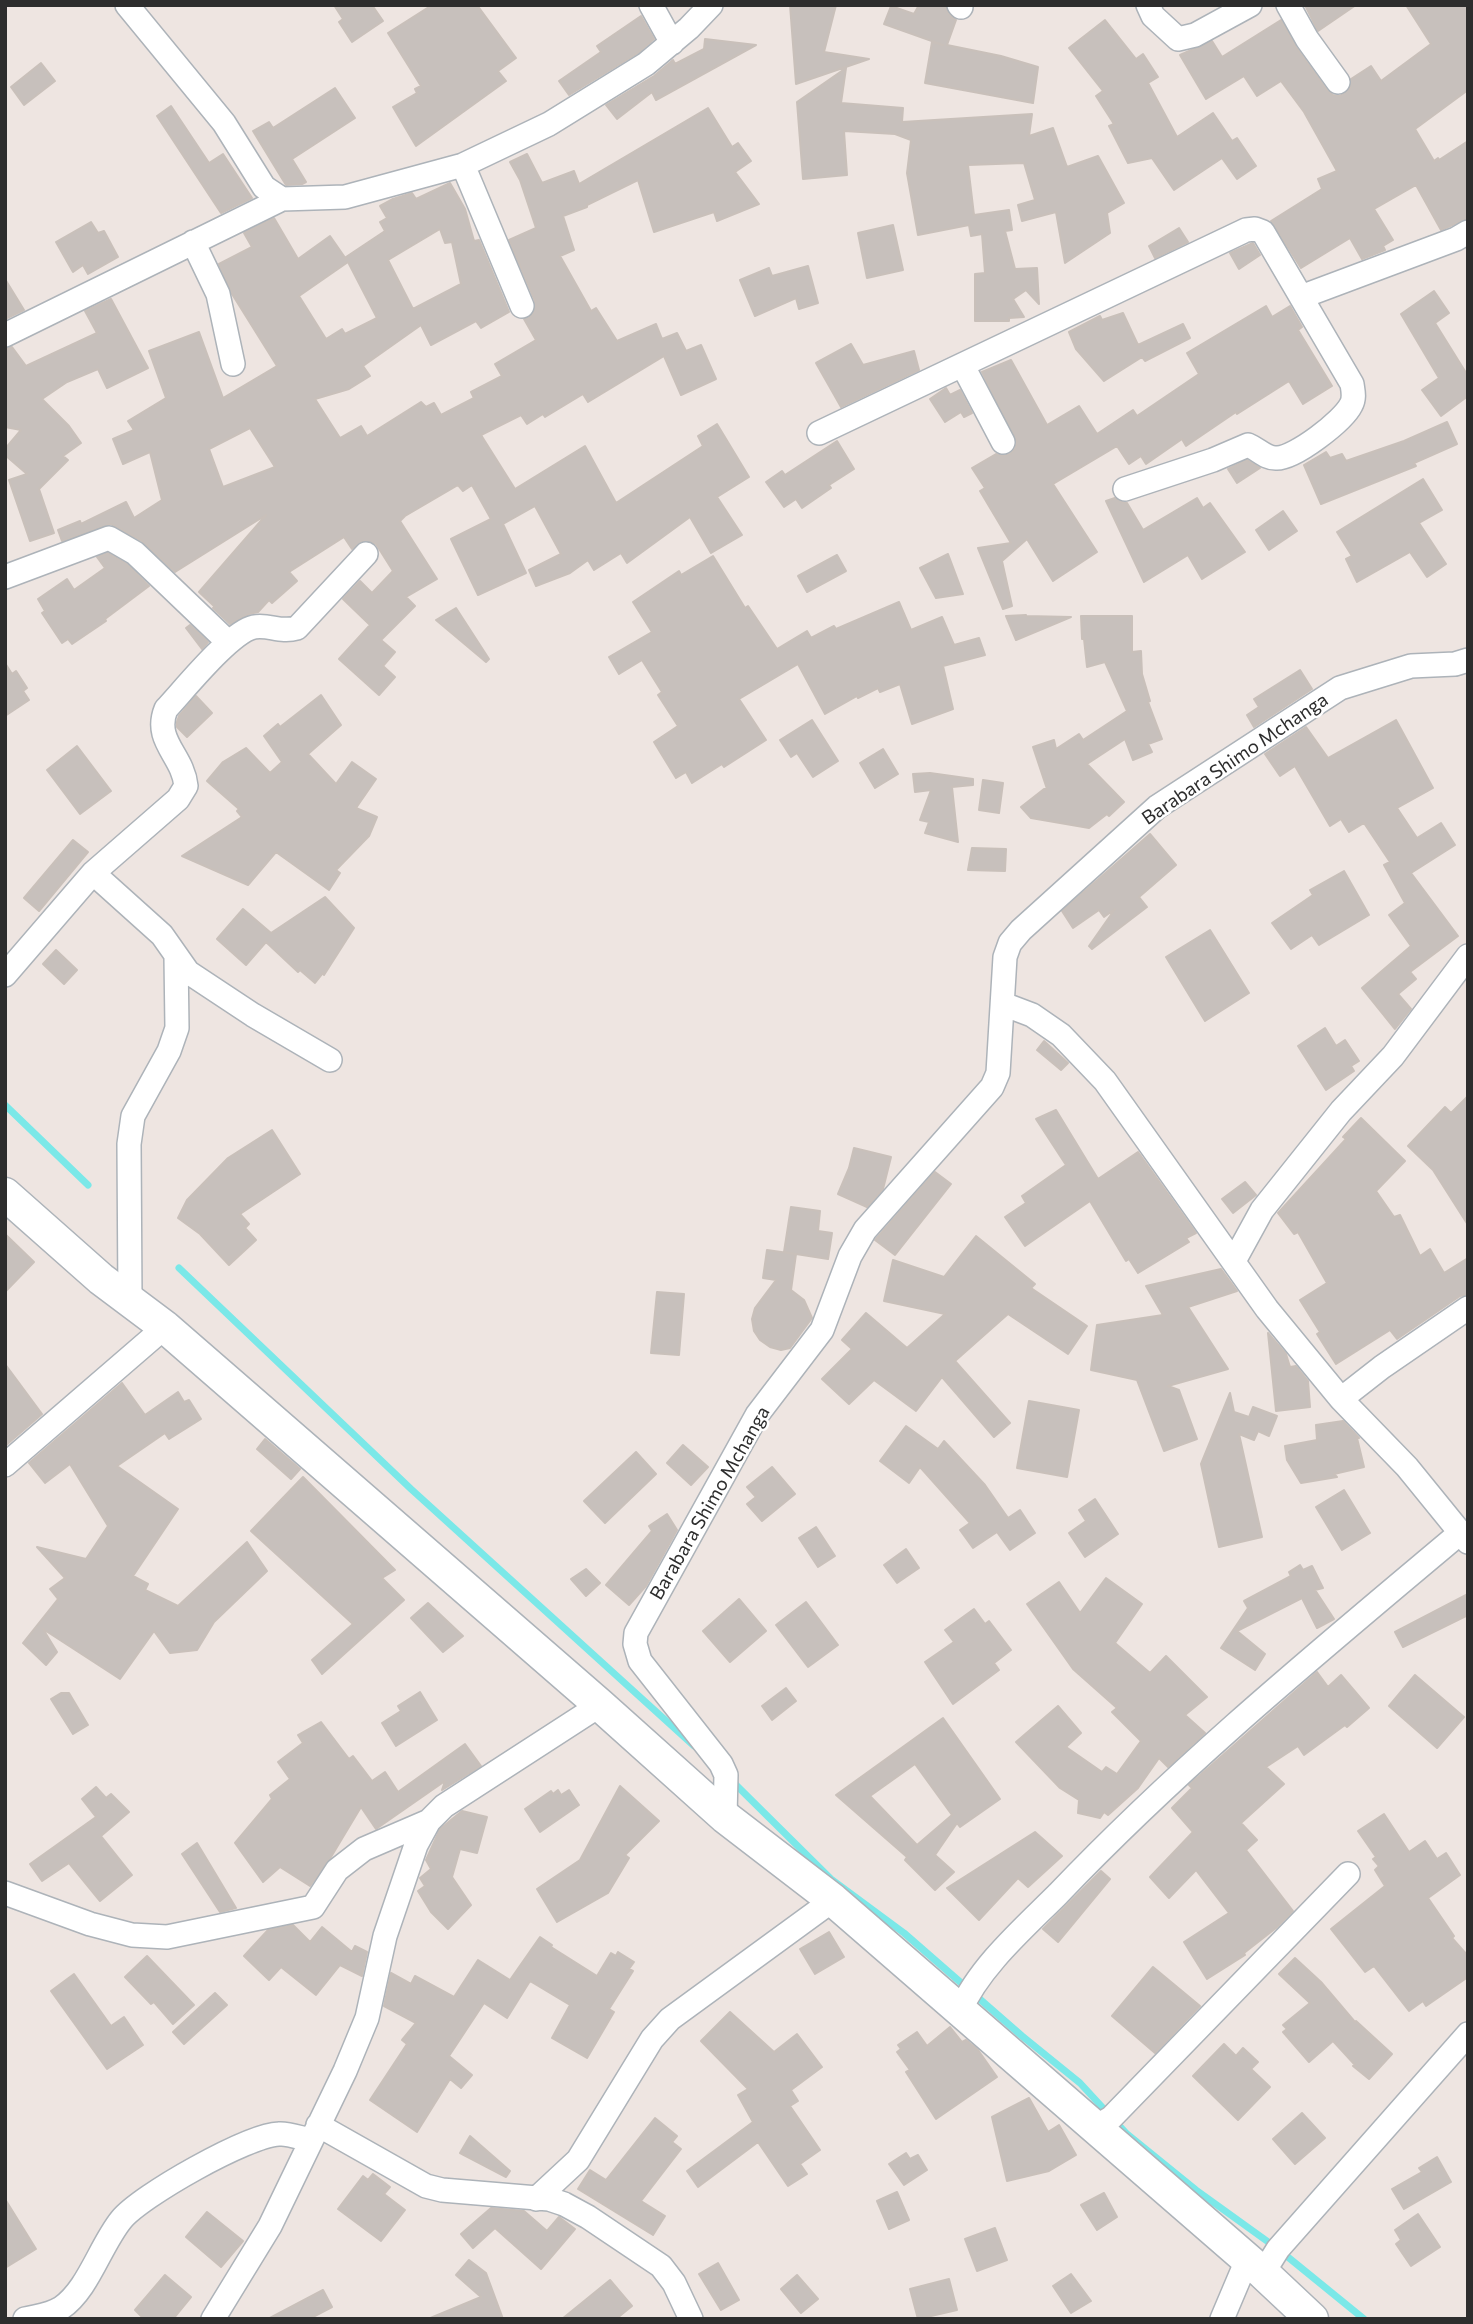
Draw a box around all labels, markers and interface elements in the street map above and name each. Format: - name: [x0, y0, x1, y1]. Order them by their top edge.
- street label: Barabara Shimo Mchanga: [1138, 688, 1332, 830]
- street label: Barabara Shimo Mchanga: [645, 1402, 775, 1604]

